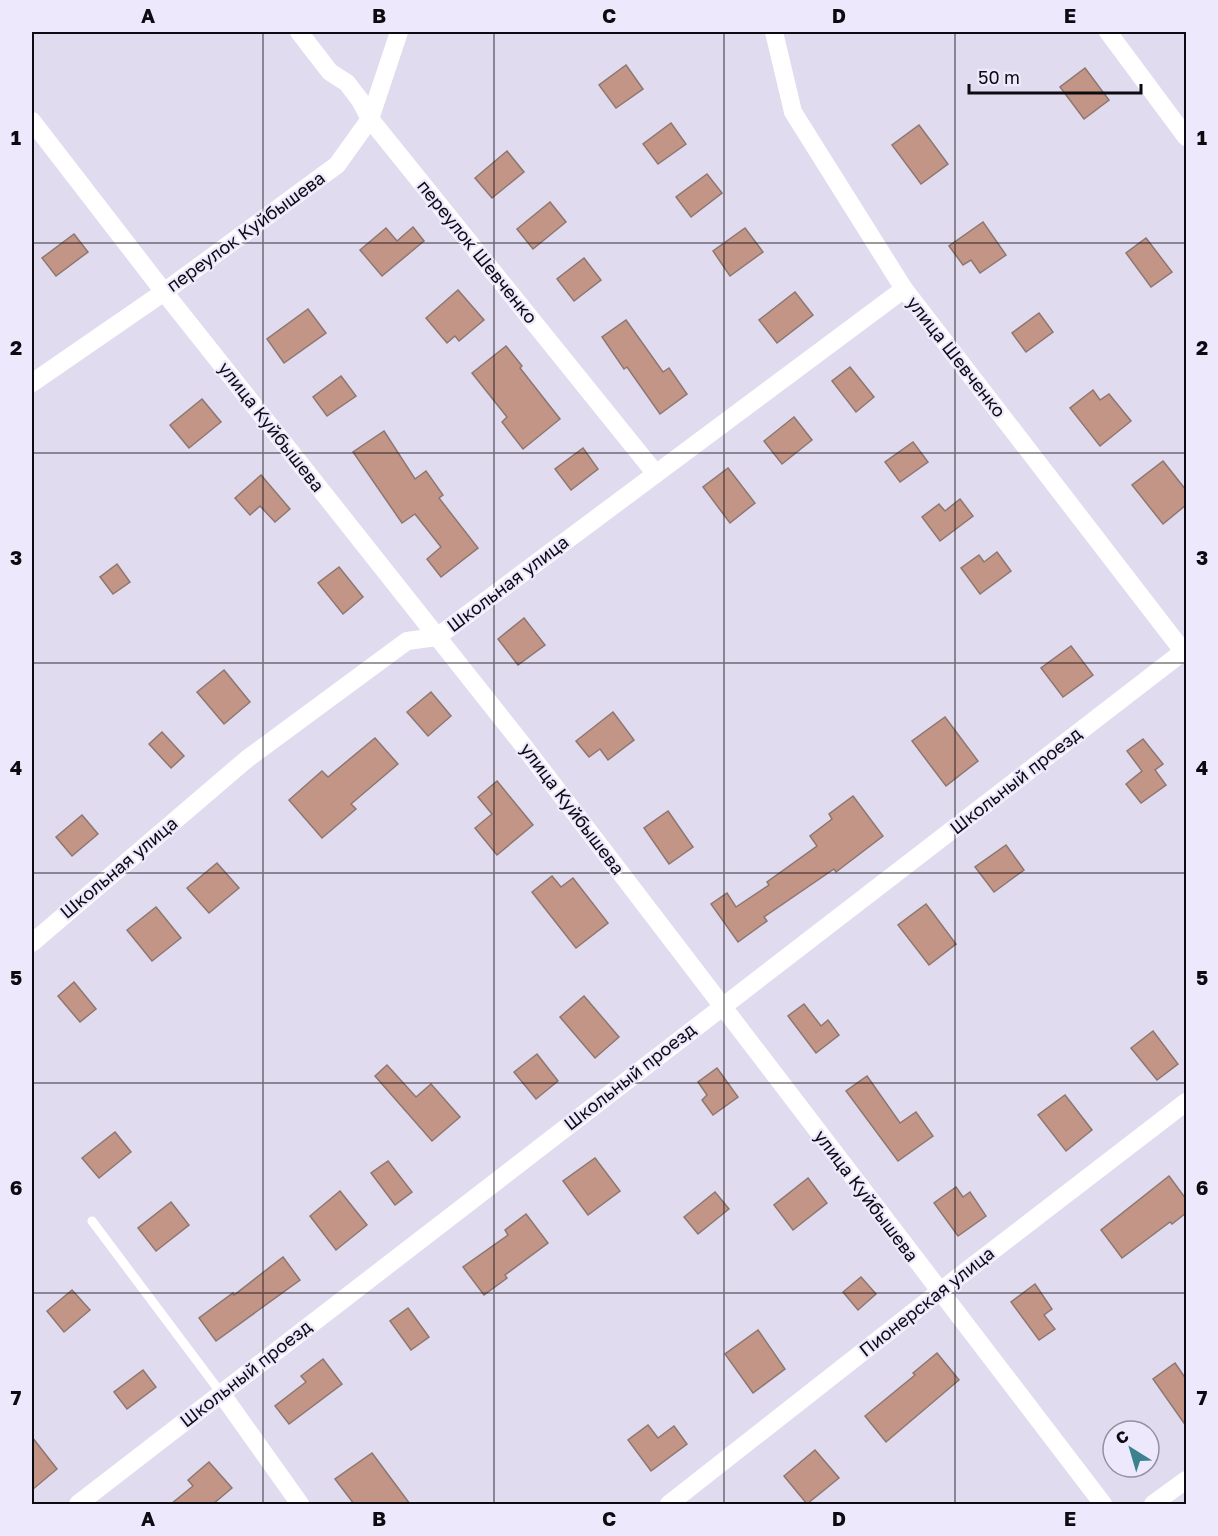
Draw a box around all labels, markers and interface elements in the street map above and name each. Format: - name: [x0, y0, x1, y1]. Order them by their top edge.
- text: A: [141, 3, 155, 27]
- text: B: [372, 3, 386, 27]
- text: C: [602, 3, 616, 27]
- text: D: [832, 3, 846, 27]
- text: E: [1064, 3, 1076, 27]
- scale bar: [969, 57, 1142, 95]
- text: 50 m: [978, 66, 1020, 88]
- text: 1: [11, 125, 21, 149]
- text: 1: [1197, 125, 1207, 149]
- street label: переулок Куйбышева: [162, 166, 329, 296]
- street label: переулок Шевченко: [413, 175, 543, 328]
- street label: улица Шевченко: [903, 291, 1011, 421]
- text: 2: [10, 335, 22, 359]
- text: 2: [1196, 335, 1208, 359]
- street label: улица Куйбышева: [214, 357, 330, 496]
- street label: Школьная улица: [442, 530, 573, 636]
- text: 3: [10, 545, 22, 569]
- text: 3: [1196, 545, 1208, 569]
- street label: Школьный проезд: [945, 722, 1086, 838]
- street label: улица Куйбышева: [516, 738, 630, 879]
- text: 4: [10, 755, 22, 779]
- text: 4: [1196, 755, 1208, 779]
- street label: Школьная улица: [55, 812, 182, 923]
- text: 5: [10, 965, 22, 989]
- text: 5: [1196, 965, 1208, 989]
- street label: Школьный проезд: [559, 1018, 700, 1134]
- street label: улица Куйбышева: [810, 1125, 924, 1266]
- text: 6: [10, 1175, 22, 1199]
- text: 6: [1196, 1175, 1208, 1199]
- street label: Пионерская улица: [854, 1242, 998, 1361]
- street label: Школьный проезд: [175, 1315, 316, 1431]
- text: 7: [11, 1385, 22, 1409]
- text: 7: [1197, 1385, 1208, 1409]
- north arrow: [1101, 1419, 1161, 1479]
- text: С: [1111, 1426, 1133, 1448]
- text: A: [141, 1506, 155, 1530]
- text: B: [372, 1506, 386, 1530]
- text: C: [602, 1506, 616, 1530]
- text: D: [832, 1506, 846, 1530]
- text: E: [1064, 1506, 1076, 1530]

